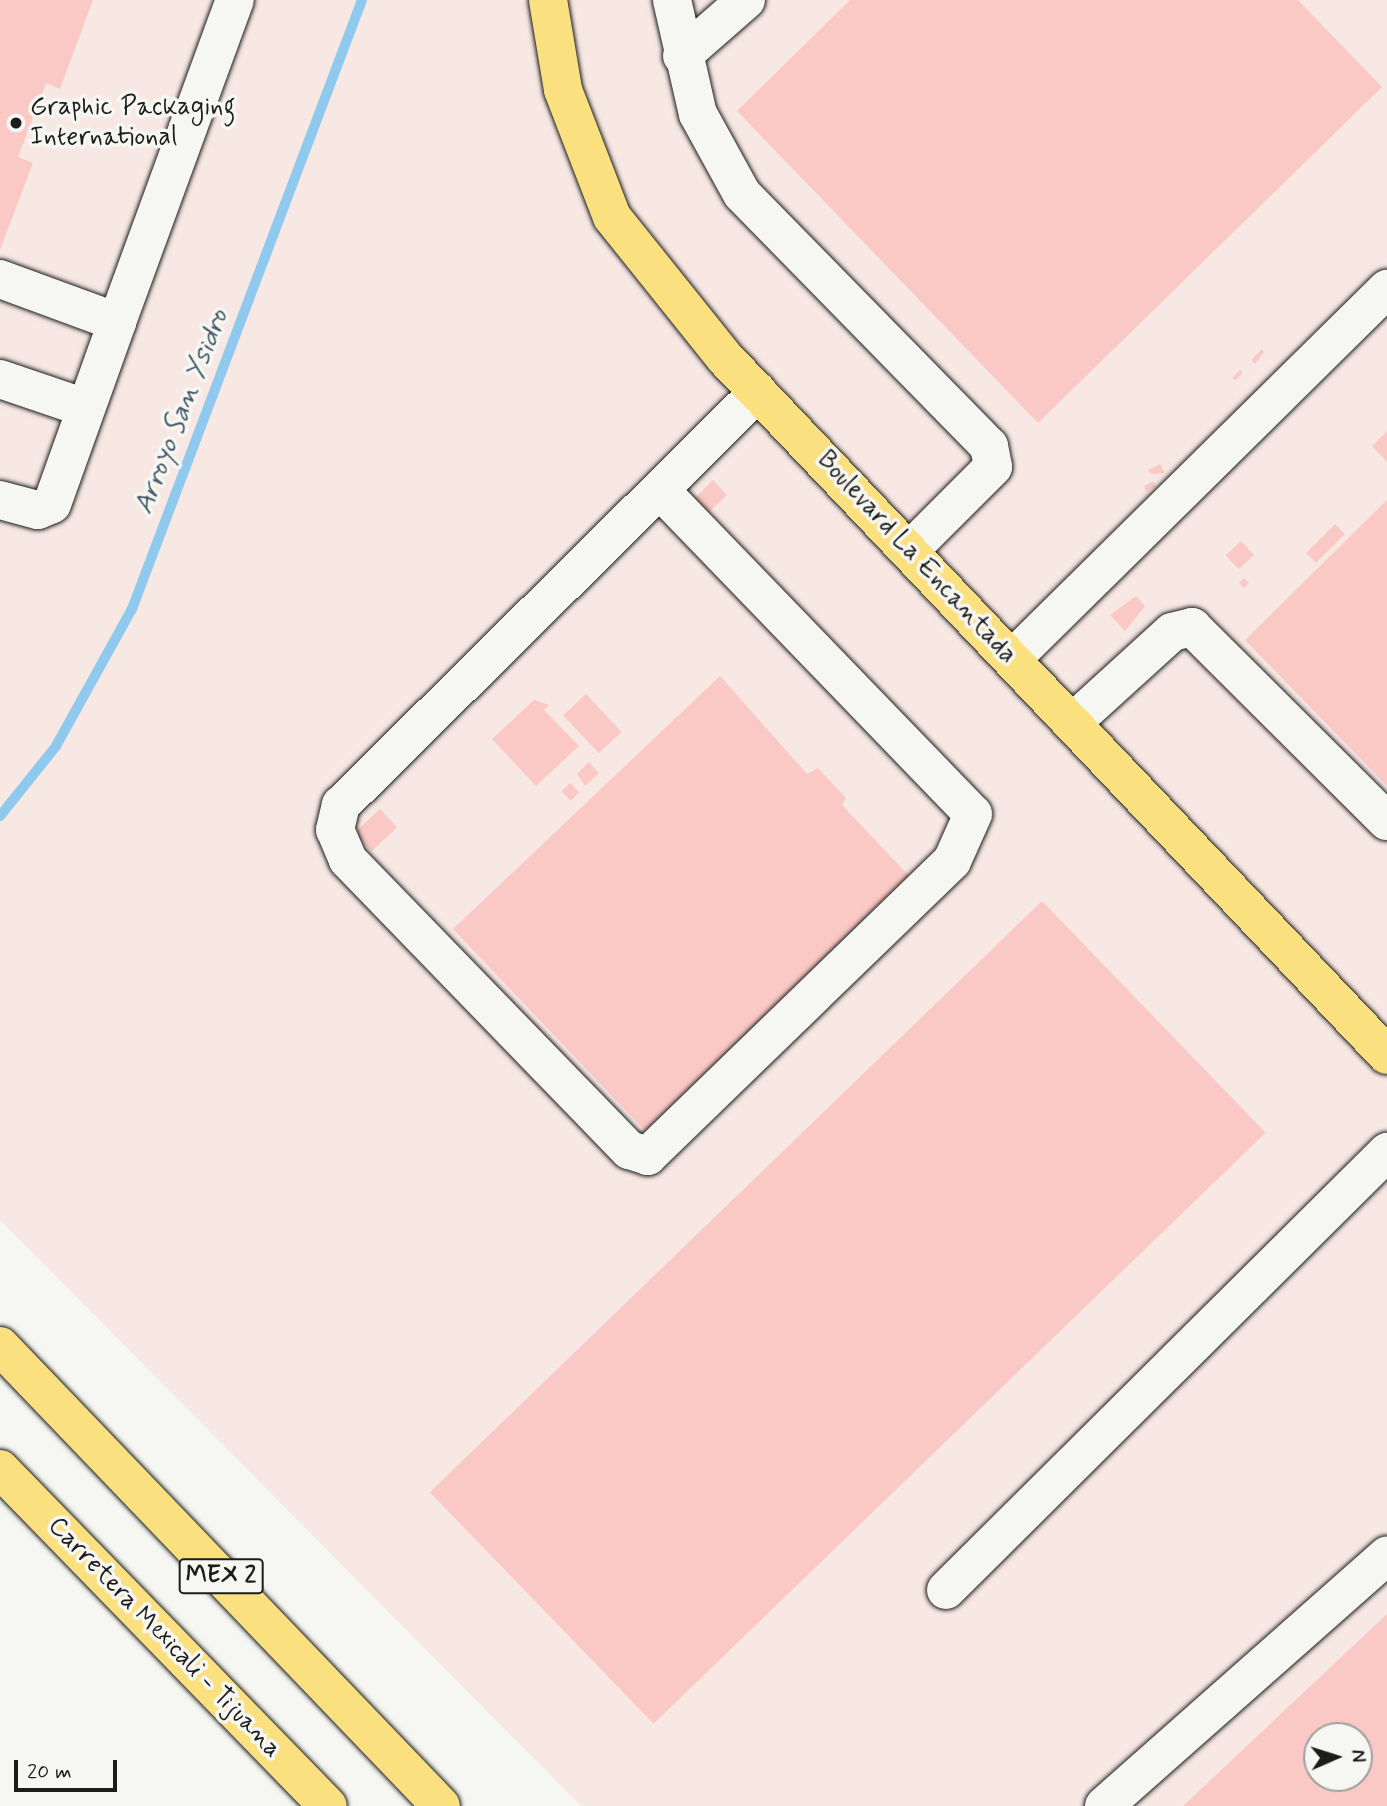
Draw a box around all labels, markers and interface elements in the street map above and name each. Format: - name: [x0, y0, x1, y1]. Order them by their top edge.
- place label: Graphic Packaging International: [30, 92, 230, 154]
- marker: Graphic Packaging International: [8, 115, 24, 131]
- water label: Arroyo San Ysidro: [128, 307, 236, 517]
- street label: Boulevard La Encantada: [811, 446, 1021, 670]
- street label: Carretera Mexicali - Tijuana: [40, 1510, 288, 1766]
- road number: MEX 2: [177, 1556, 265, 1596]
- north arrow: [1303, 1722, 1373, 1792]
- scale bar: [18, 1746, 121, 1790]
- text: N: [1345, 1749, 1370, 1763]
- text: 20 m: [27, 1758, 72, 1786]

